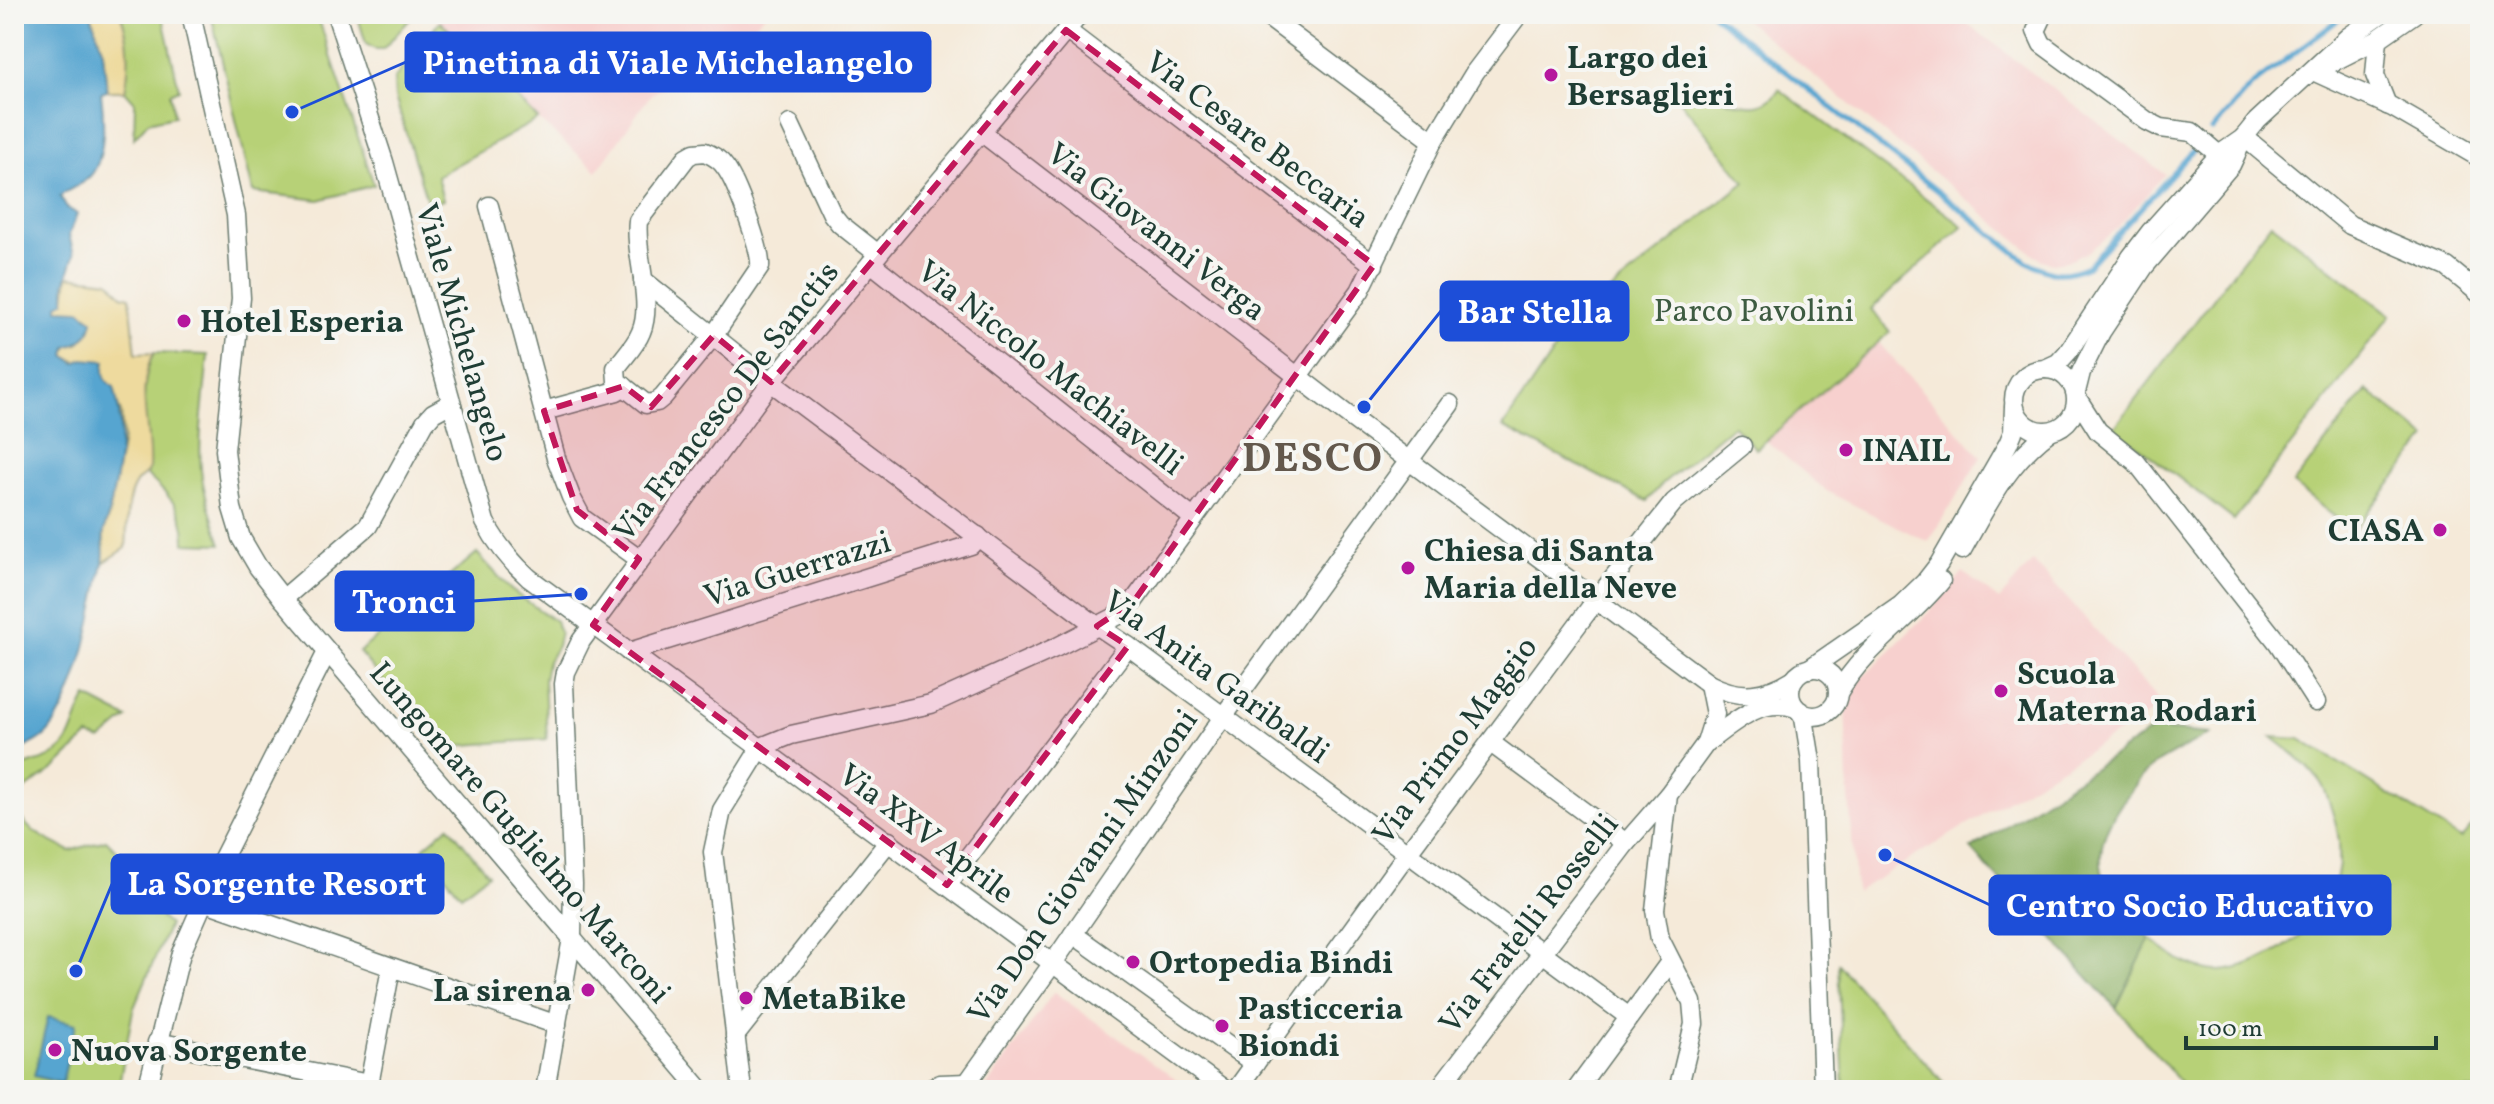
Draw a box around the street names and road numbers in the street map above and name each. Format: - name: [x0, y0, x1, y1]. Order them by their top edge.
- street label: Via Cesare Beccaria: [1134, 42, 1378, 241]
- street label: Via Giovanni Verga: [1036, 134, 1274, 333]
- street label: Viale Michelangelo: [402, 198, 518, 467]
- street label: Via Niccolo Machiavelli: [907, 251, 1192, 487]
- street label: Via Francesco De Sanctis: [604, 253, 851, 552]
- street label: Via Guerrazzi: [699, 522, 897, 620]
- street label: Via Anita Garibaldi: [1093, 581, 1337, 776]
- street label: Via Primo Maggio: [1363, 628, 1549, 855]
- street label: Lungomare Guglielmo Marconi: [358, 653, 680, 1015]
- street label: Via Don Giovanni Minzoni: [959, 701, 1210, 1034]
- street label: Via XXV Aprile: [828, 755, 1022, 916]
- street label: Via Fratelli Rosselli: [1430, 805, 1631, 1044]

